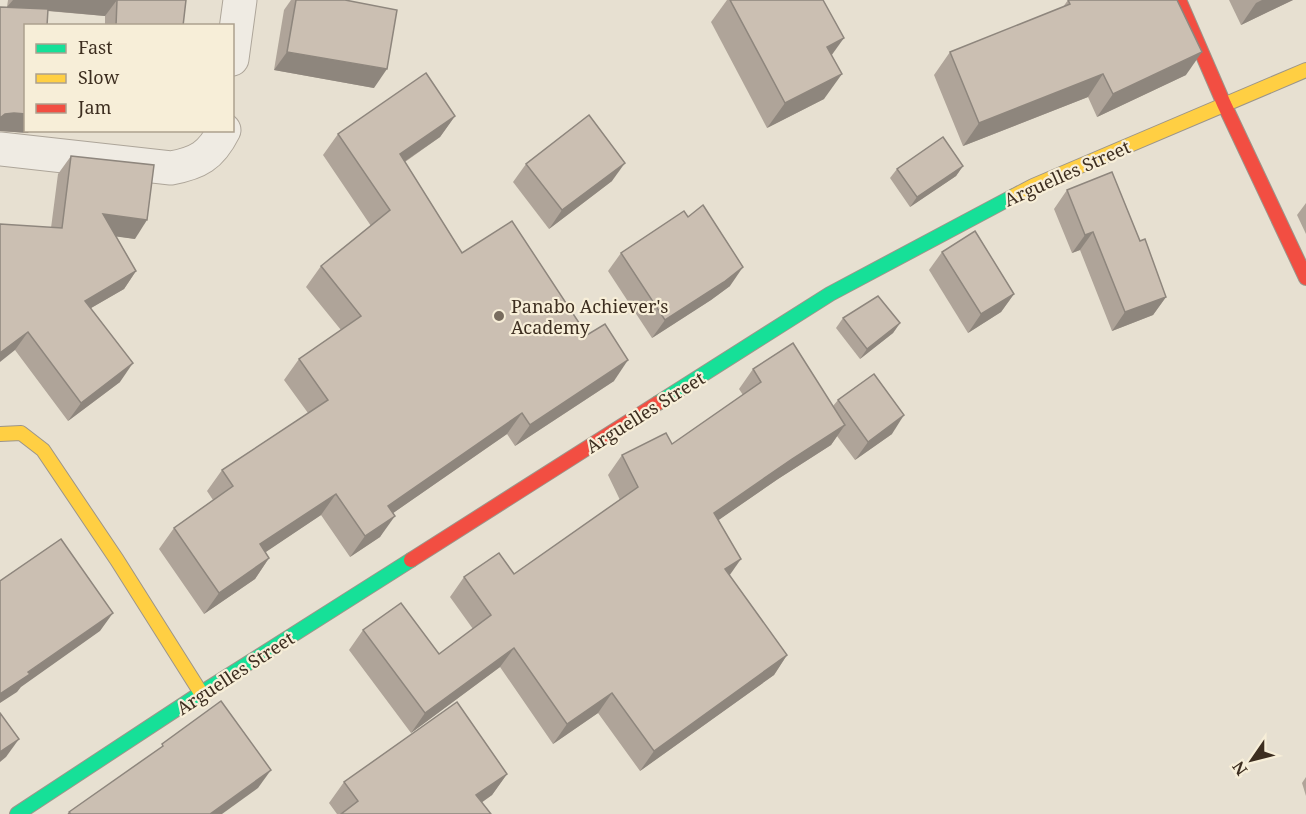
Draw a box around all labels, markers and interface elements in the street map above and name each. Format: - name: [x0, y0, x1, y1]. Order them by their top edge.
- legend: [24, 24, 234, 132]
- text: Fast: [78, 35, 113, 59]
- text: Slow: [78, 65, 120, 89]
- text: Jam: [77, 95, 112, 119]
- street label: Arguelles Street: [1000, 134, 1134, 212]
- place label: Panabo Achiever's Academy: [511, 294, 668, 339]
- marker: Panabo Achiever's Academy: [492, 309, 506, 323]
- street label: Arguelles Street: [581, 366, 709, 458]
- street label: Arguelles Street: [172, 626, 298, 720]
- north arrow: [1222, 730, 1282, 790]
- text: N: [1227, 757, 1252, 780]

